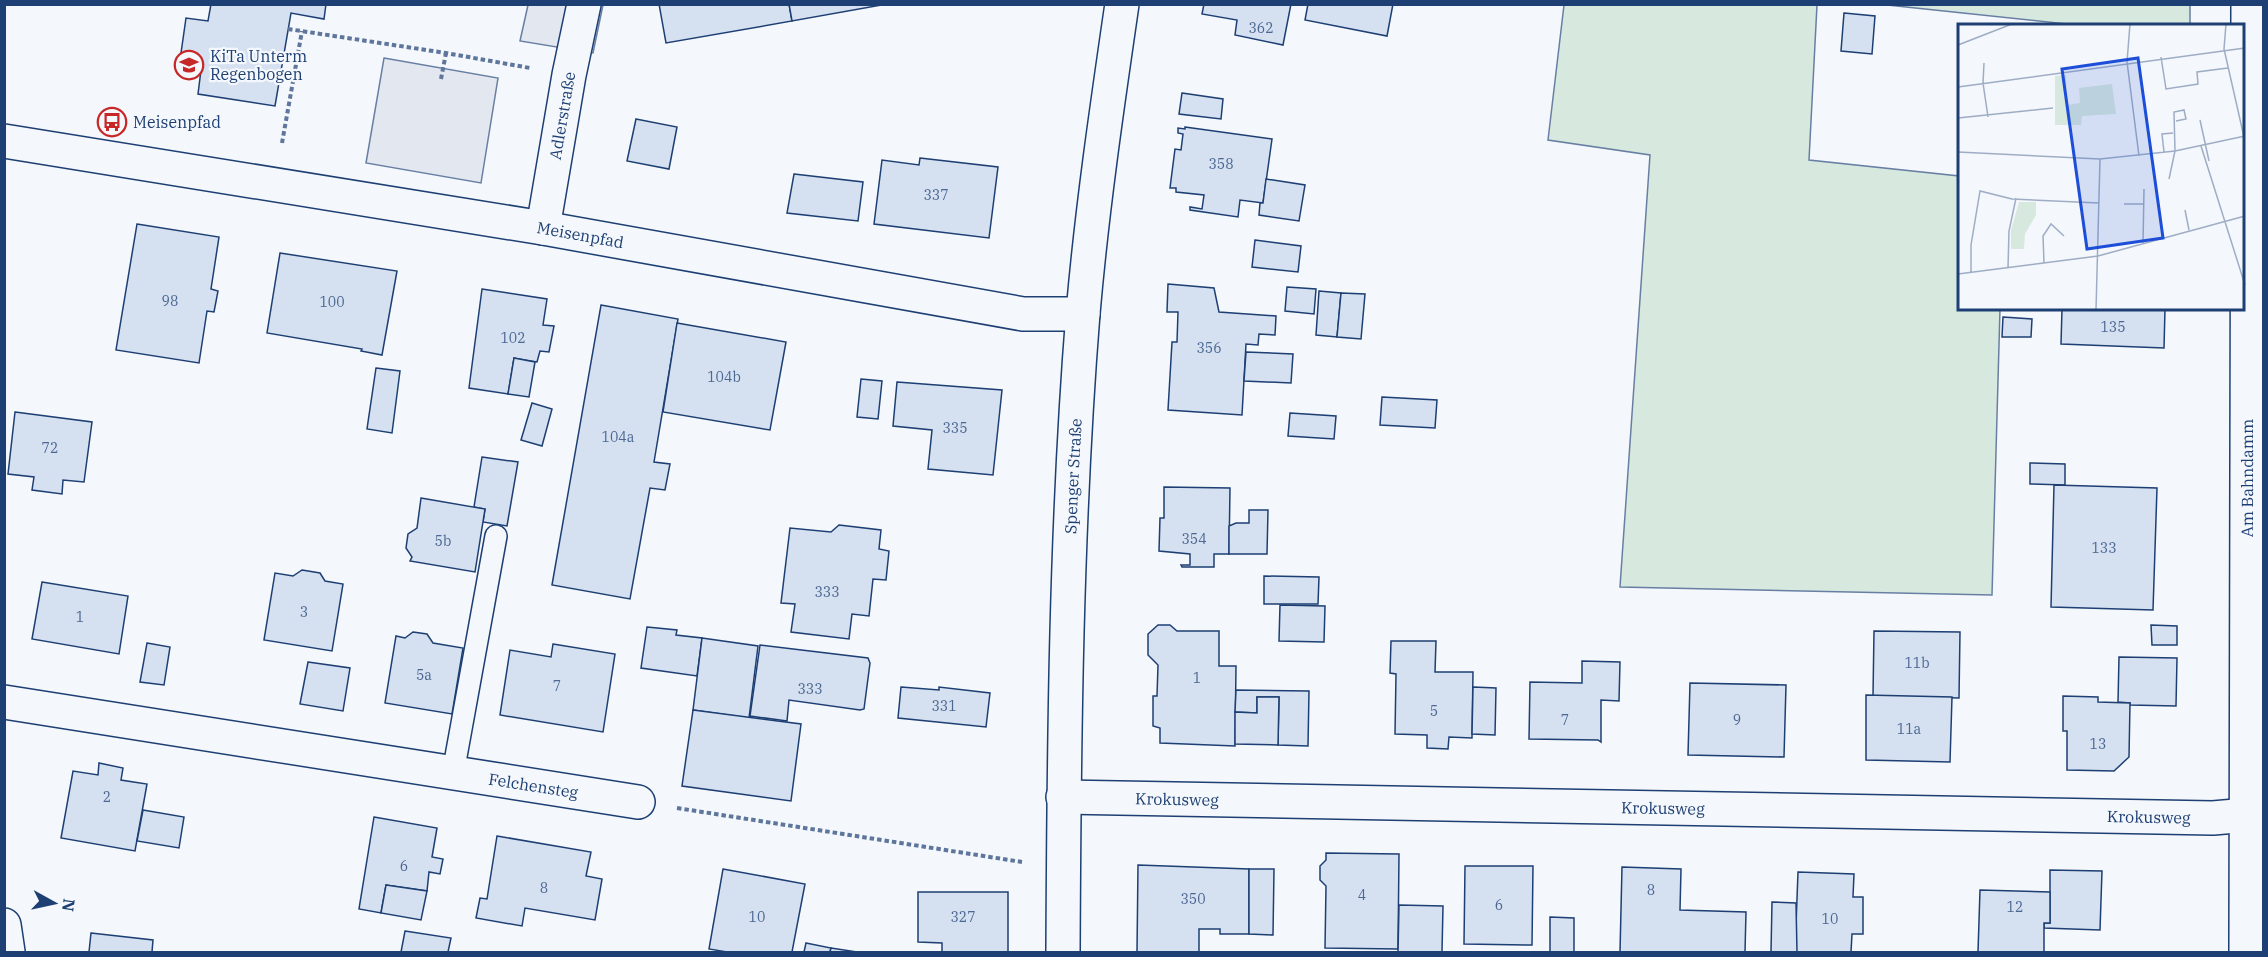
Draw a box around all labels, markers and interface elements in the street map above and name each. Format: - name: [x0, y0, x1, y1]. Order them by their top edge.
- house number: 362: [1248, 19, 1274, 37]
- inset map: [1958, 24, 2244, 310]
- place label: KiTa Unterm Regenbogen: [210, 46, 307, 84]
- school or university icon: KiTa Unterm Regenbogen: [173, 49, 205, 81]
- street label: Adlerstraße: [545, 70, 579, 161]
- bus stop icon: Meisenpfad: [96, 106, 128, 138]
- place label: Meisenpfad: [133, 112, 221, 132]
- house number: 358: [1208, 155, 1234, 173]
- house number: 337: [923, 186, 949, 204]
- street label: Meisenpfad: [535, 217, 626, 252]
- house number: 98: [162, 292, 178, 310]
- house number: 100: [319, 293, 345, 311]
- house number: 135: [2100, 318, 2126, 336]
- house number: 102: [500, 329, 526, 347]
- house number: 356: [1196, 339, 1222, 357]
- house number: 104b: [707, 368, 741, 386]
- street label: Spenger Straße: [1060, 418, 1086, 534]
- house number: 335: [942, 419, 968, 437]
- street label: Am Bahndamm: [2237, 419, 2257, 537]
- house number: 104a: [602, 428, 635, 446]
- house number: 72: [42, 439, 58, 457]
- house number: 354: [1181, 530, 1207, 548]
- house number: 5b: [435, 532, 451, 550]
- house number: 133: [2091, 539, 2117, 557]
- house number: 333: [814, 583, 840, 601]
- house number: 3: [300, 603, 308, 621]
- house number: 1: [76, 608, 84, 626]
- house number: 11b: [1904, 654, 1930, 672]
- house number: 5a: [416, 666, 432, 684]
- house number: 1: [1193, 669, 1201, 687]
- house number: 7: [553, 677, 561, 695]
- house number: 333: [797, 680, 823, 698]
- house number: 331: [931, 697, 957, 715]
- house number: 5: [1430, 702, 1438, 720]
- house number: 7: [1561, 711, 1569, 729]
- house number: 9: [1733, 711, 1741, 729]
- house number: 11a: [1897, 720, 1922, 738]
- house number: 13: [2090, 735, 2106, 753]
- street label: Felchensteg: [487, 769, 580, 802]
- house number: 2: [103, 788, 111, 806]
- street label: Krokusweg: [1135, 788, 1219, 810]
- street label: Krokusweg: [1621, 797, 1705, 819]
- street label: Krokusweg: [2107, 806, 2191, 828]
- house number: 6: [400, 857, 408, 875]
- north arrow: [24, 873, 84, 933]
- house number: 8: [540, 879, 548, 897]
- house number: 8: [1647, 881, 1655, 899]
- house number: 4: [1358, 886, 1366, 904]
- house number: 350: [1180, 890, 1206, 908]
- house number: 6: [1495, 896, 1503, 914]
- text: N: [58, 897, 80, 913]
- house number: 12: [2007, 898, 2023, 916]
- house number: 10: [749, 908, 765, 926]
- house number: 327: [950, 908, 976, 926]
- house number: 10: [1822, 910, 1838, 928]

